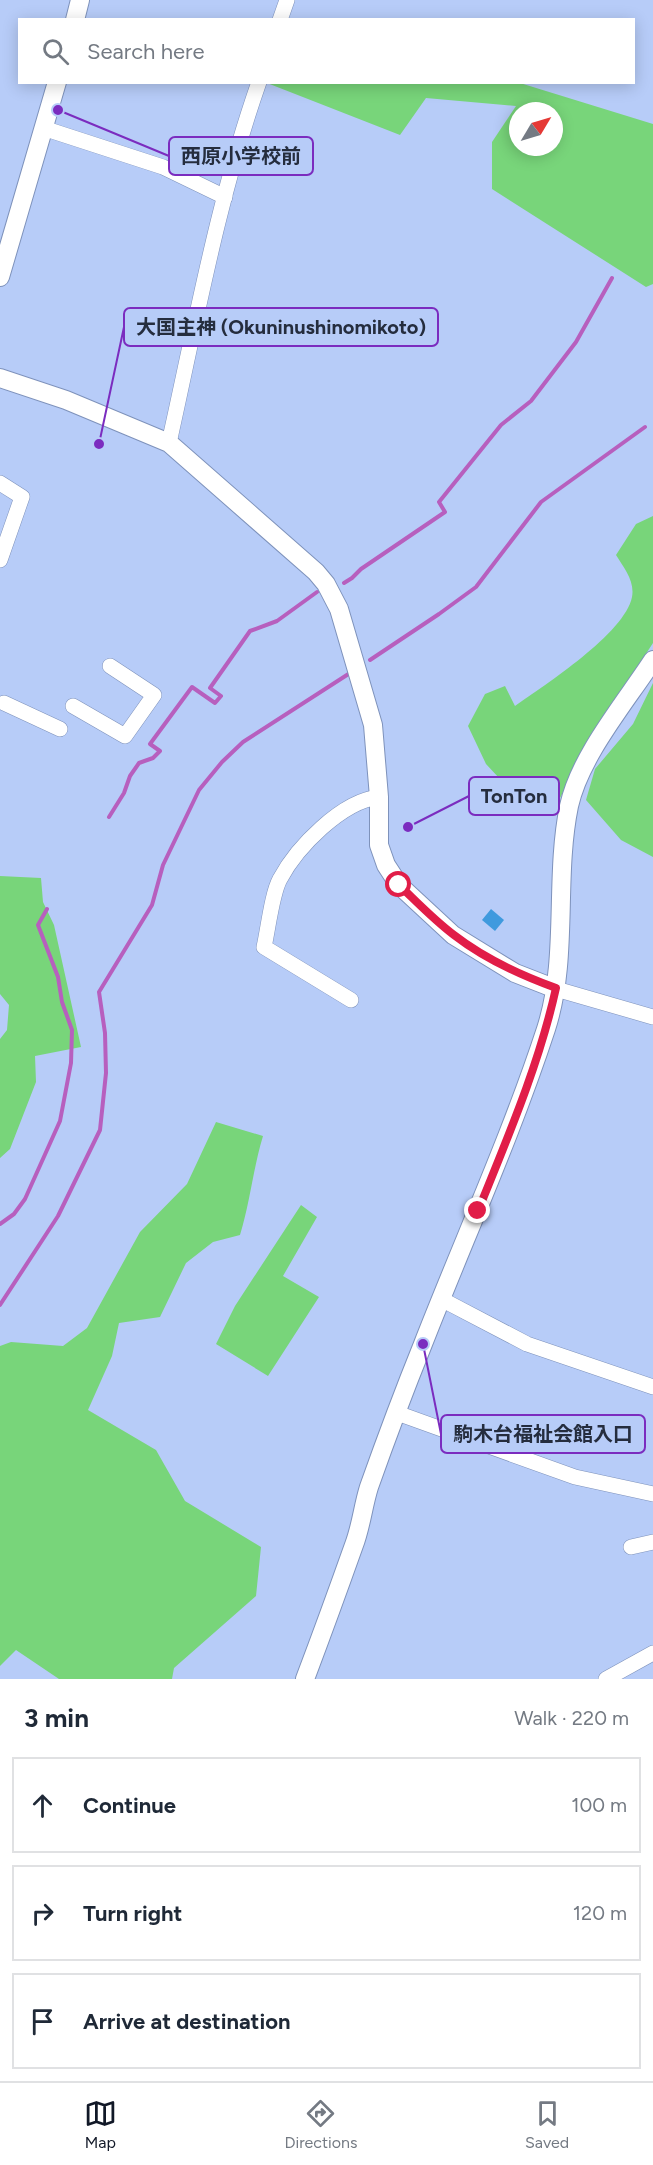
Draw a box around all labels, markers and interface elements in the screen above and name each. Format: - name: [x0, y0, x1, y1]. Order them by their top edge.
- search box: [18, 18, 635, 84]
- icon: search: [39, 35, 72, 68]
- text: Search here: [87, 38, 205, 65]
- north arrow: [509, 102, 563, 156]
- callout: 西原小学校前: [169, 137, 313, 175]
- text: 西原小学校前: [181, 144, 301, 168]
- callout: 大国主神 (Okuninushinomikoto): [124, 308, 438, 346]
- text: 大国主神 (Okuninushinomikoto): [136, 315, 426, 339]
- callout: TonTon: [469, 777, 559, 815]
- text: TonTon: [481, 784, 547, 808]
- route start: [385, 871, 411, 897]
- route end: [464, 1197, 490, 1223]
- callout: 駒木台福祉会館入口: [441, 1415, 645, 1453]
- text: 駒木台福祉会館入口: [453, 1422, 633, 1446]
- text: 3 min: [24, 1702, 89, 1734]
- text: Walk · 220 m: [514, 1706, 629, 1730]
- icon: ahead: [26, 1789, 59, 1822]
- text: Continue: [83, 1792, 176, 1819]
- text: 100 m: [571, 1793, 627, 1817]
- icon: right: [26, 1897, 59, 1930]
- text: Turn right: [83, 1900, 182, 1927]
- text: 120 m: [573, 1901, 627, 1925]
- icon: arrive: [26, 2005, 59, 2038]
- text: Arrive at destination: [83, 2008, 291, 2035]
- tab: Map: [84, 2097, 117, 2152]
- tab: Directions: [284, 2097, 357, 2152]
- tab: Saved: [525, 2097, 569, 2152]

